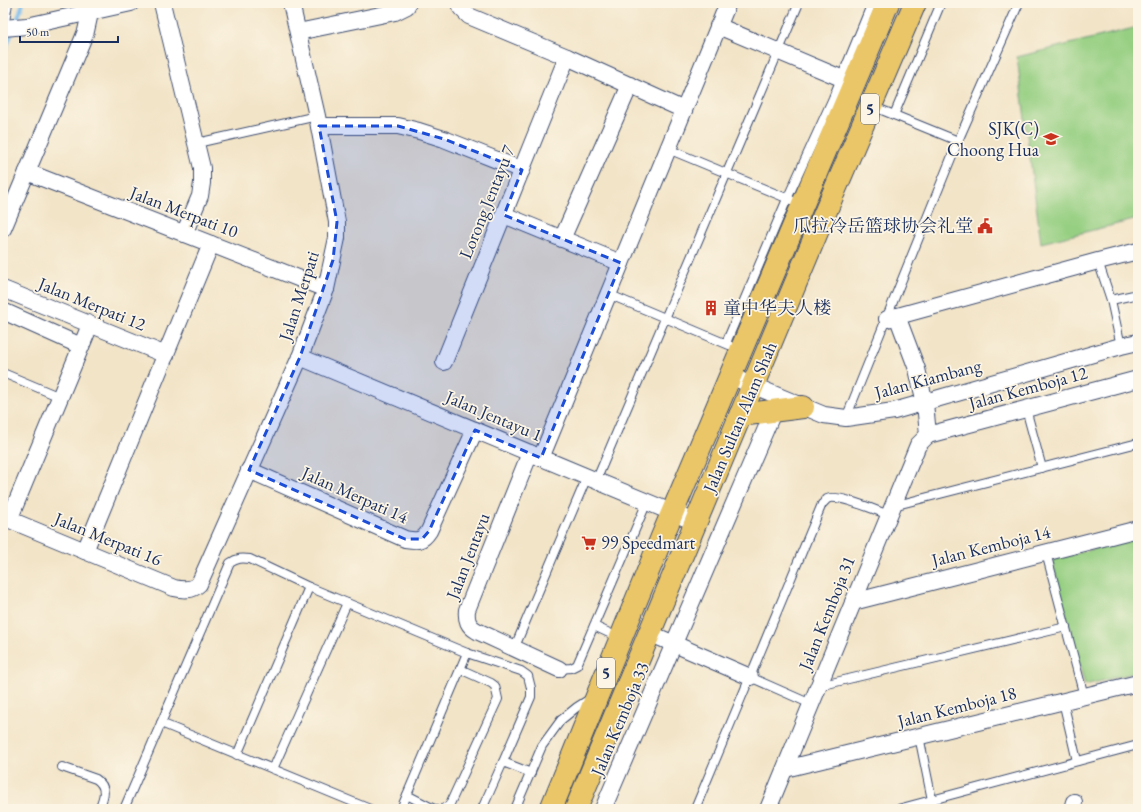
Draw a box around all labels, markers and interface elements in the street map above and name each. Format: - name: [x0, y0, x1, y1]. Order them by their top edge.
- scale bar: [20, 18, 118, 44]
- text: 50 m: [26, 24, 50, 40]
- road number: 5: [861, 94, 879, 124]
- place label: SJK(C) Choong Hua: [947, 117, 1040, 161]
- school or university icon: SJK(C) Choong Hua: [1042, 130, 1060, 148]
- street label: Lorong Jentayu 7: [453, 141, 520, 262]
- street label: Jalan Merpati 10: [125, 180, 242, 243]
- place label: 瓜拉冷岳篮球协会礼堂: [793, 214, 973, 237]
- public building icon: 瓜拉冷岳篮球协会礼堂: [976, 217, 994, 235]
- street label: Jalan Merpati: [273, 247, 324, 346]
- street label: Jalan Merpati 12: [33, 271, 150, 336]
- place label: 童中华夫人楼: [723, 296, 831, 319]
- building icon: 童中华夫人楼: [702, 299, 720, 317]
- street label: Jalan Sultan Alam Shah: [697, 338, 782, 498]
- street label: Jalan Kiambang: [870, 353, 984, 404]
- street label: Jalan Kemboja 12: [964, 361, 1090, 415]
- street label: Jalan Jentayu 1: [441, 384, 546, 446]
- street label: Jalan Merpati 14: [297, 460, 412, 528]
- street label: Jalan Merpati 16: [49, 506, 166, 571]
- street label: Jalan Jentayu: [440, 509, 495, 604]
- street label: Jalan Kemboja 14: [927, 520, 1053, 572]
- place label: 99 Speedmart: [601, 531, 696, 554]
- supermarket icon: 99 Speedmart: [580, 534, 598, 552]
- street label: Jalan Kemboja 31: [792, 552, 860, 675]
- street label: Jalan Kemboja 33: [584, 658, 654, 781]
- road number: 5: [597, 658, 615, 688]
- street label: Jalan Kemboja 18: [893, 681, 1019, 733]

